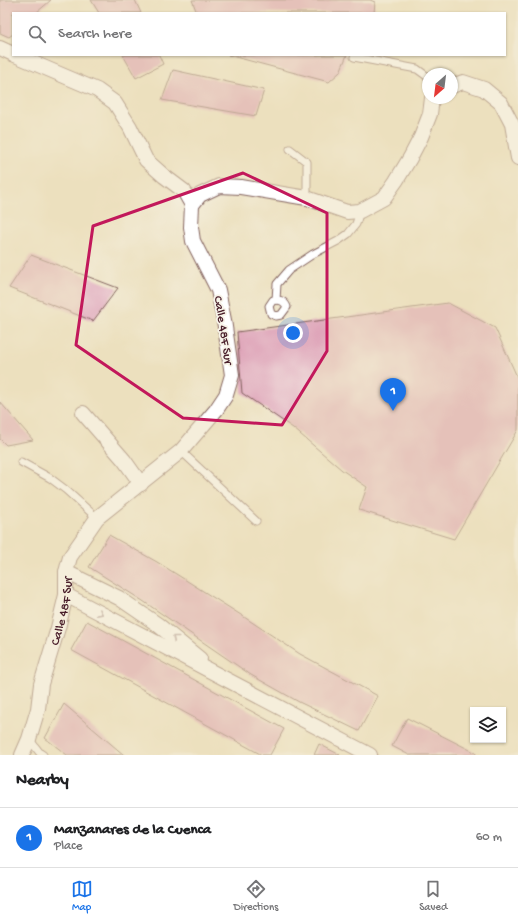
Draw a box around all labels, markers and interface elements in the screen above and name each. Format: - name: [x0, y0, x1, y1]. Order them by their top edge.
- search box: [12, 12, 506, 56]
- icon: search: [26, 23, 48, 45]
- text: Search here: [58, 25, 132, 43]
- north arrow: [422, 68, 458, 104]
- street label: Calle 48F Sur: [210, 295, 236, 367]
- your location: [283, 323, 303, 343]
- pin: 1: [380, 378, 406, 411]
- street label: Calle 48F Sur: [48, 575, 76, 647]
- one-way arrow: [96, 608, 104, 616]
- one-way arrow: [172, 636, 179, 643]
- map controls: [470, 707, 506, 743]
- button: layers: [470, 707, 506, 743]
- text: Nearby: [16, 771, 69, 791]
- text: Manzanares de la Cuenca: [54, 821, 211, 839]
- text: 1: [26, 830, 32, 845]
- text: 60 m: [476, 830, 502, 845]
- text: Place: [54, 839, 82, 854]
- tab: Map: [71, 878, 93, 914]
- tab: Directions: [234, 878, 278, 914]
- tab: Saved: [419, 878, 447, 914]

